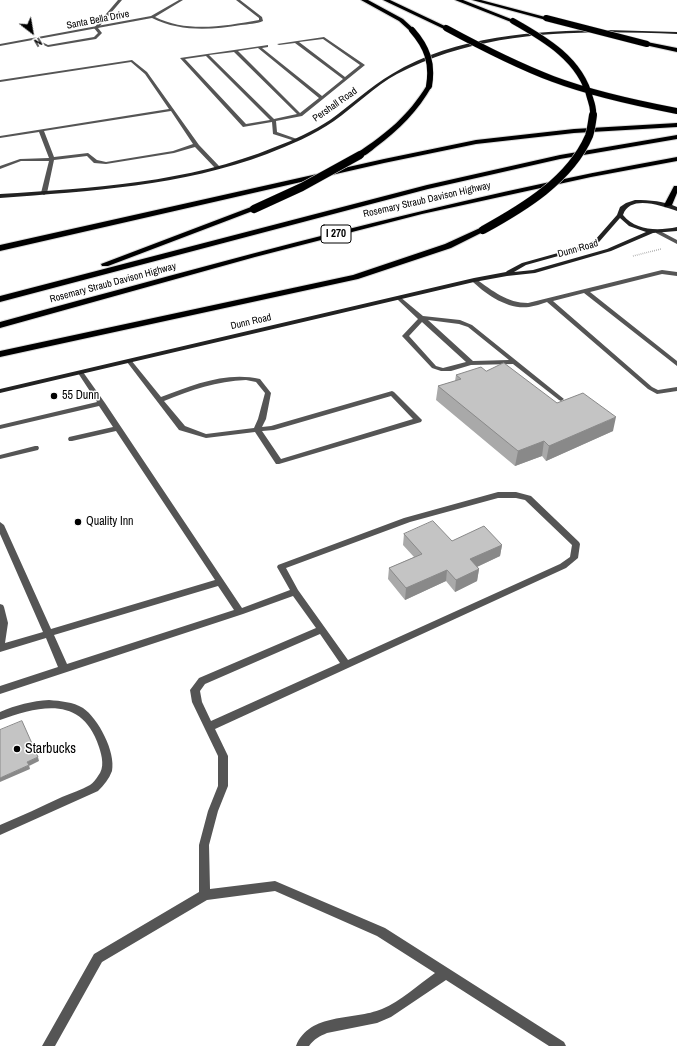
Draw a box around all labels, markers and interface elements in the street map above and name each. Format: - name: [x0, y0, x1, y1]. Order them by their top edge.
- street label: Santa Bella Drive: [66, 8, 130, 32]
- north arrow: [12, 12, 52, 52]
- text: N: [32, 35, 45, 50]
- street label: Pershall Road: [310, 85, 360, 125]
- street label: Rosemary Straub Davison Highway: [362, 179, 492, 221]
- road number: I 270: [321, 225, 351, 243]
- street label: Dunn Road: [556, 238, 600, 260]
- street label: Rosemary Straub Davison Highway: [48, 260, 178, 306]
- street label: Dunn Road: [229, 311, 273, 333]
- place label: 55 Dunn: [62, 389, 99, 403]
- marker: 55 Dunn: [49, 391, 59, 401]
- place label: Quality Inn: [86, 515, 134, 529]
- marker: Quality Inn: [73, 517, 83, 527]
- place label: Starbucks: [25, 741, 76, 757]
- marker: Starbucks: [12, 744, 22, 754]

